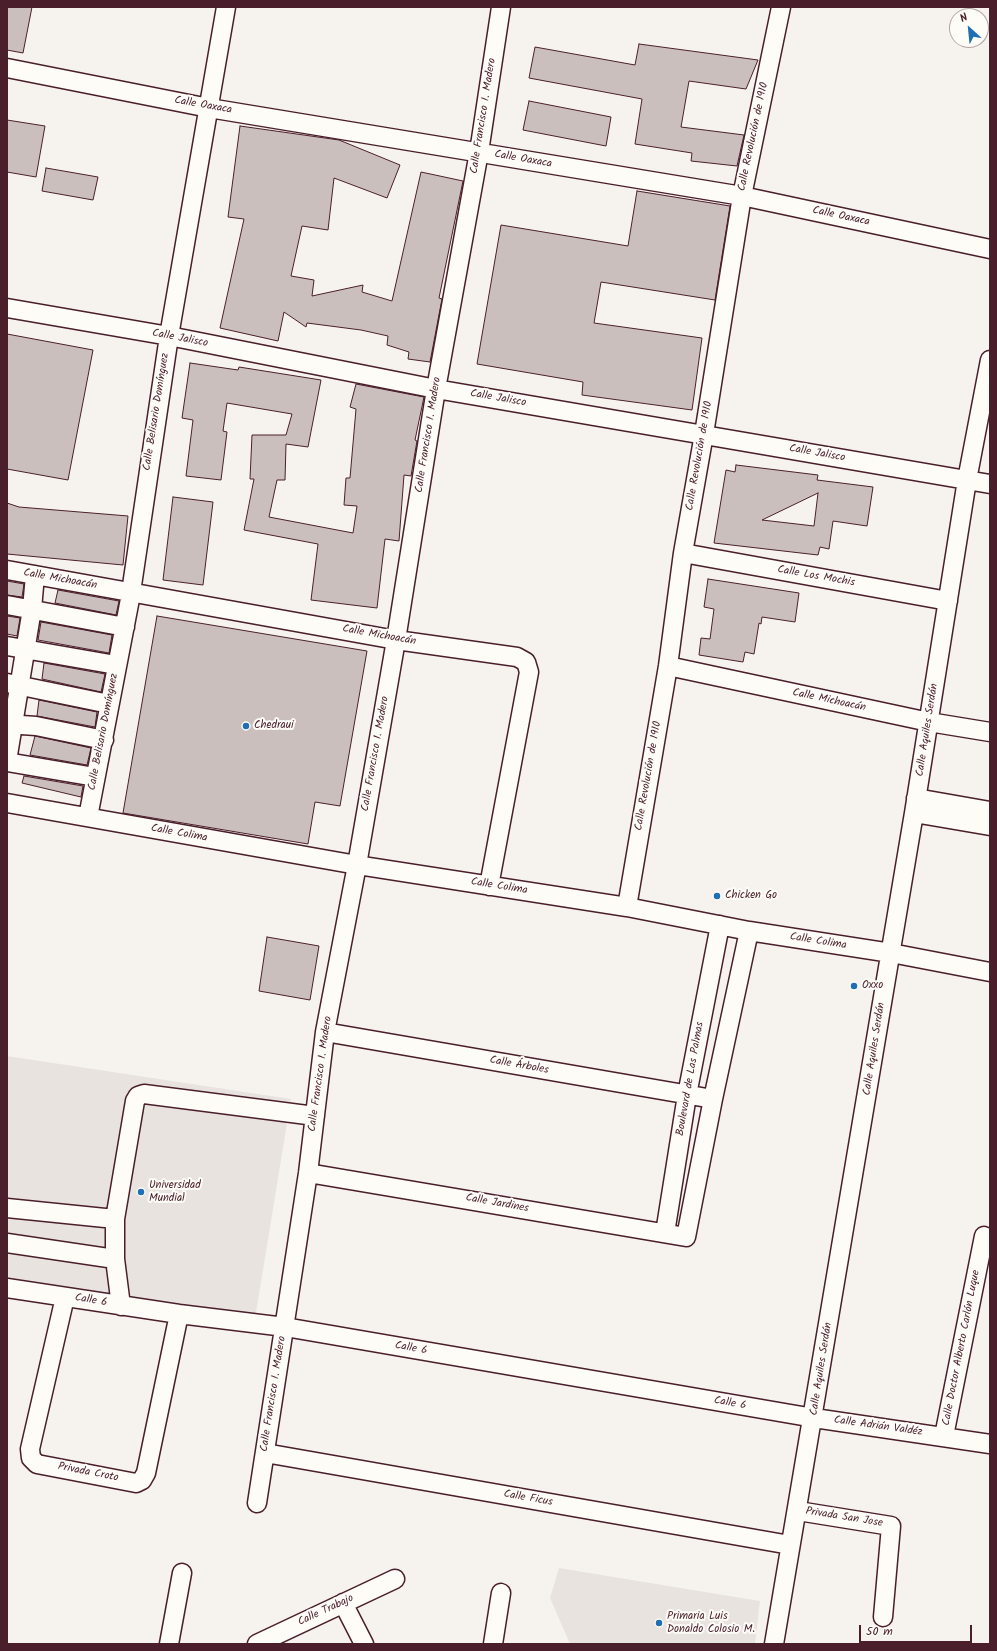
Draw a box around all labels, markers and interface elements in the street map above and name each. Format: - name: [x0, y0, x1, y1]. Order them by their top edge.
- north arrow: [949, 8, 989, 48]
- text: N: [957, 9, 971, 28]
- street label: Calle Francisco I. Madero: [468, 57, 500, 175]
- street label: Calle Revolución de 1910: [736, 81, 772, 193]
- street label: Calle Oaxaca: [173, 94, 233, 118]
- street label: Calle Oaxaca: [493, 148, 553, 172]
- street label: Calle Oaxaca: [811, 204, 871, 230]
- street label: Calle Jalisco: [151, 327, 209, 351]
- street label: Calle Belisario Domínguez: [141, 352, 173, 472]
- street label: Calle Francisco I. Madero: [413, 376, 445, 494]
- street label: Calle Jalisco: [469, 388, 527, 410]
- street label: Calle Revolución de 1910: [684, 400, 716, 512]
- street label: Calle Jalisco: [788, 443, 846, 465]
- street label: Calle Los Mochis: [776, 564, 856, 590]
- street label: Calle Michoacán: [22, 567, 98, 593]
- street label: Calle Michoacán: [341, 623, 417, 649]
- street label: Calle Belisario Domínguez: [86, 672, 122, 792]
- street label: Calle Aquiles Serdán: [914, 683, 942, 777]
- street label: Calle Michoacán: [791, 687, 867, 715]
- street label: Calle Francisco I. Madero: [359, 695, 393, 813]
- place label: Chedraui: [254, 719, 294, 733]
- street label: Calle Revolución de 1910: [633, 720, 665, 832]
- marker: Chedraui: [241, 721, 251, 731]
- street label: Calle Colima: [150, 823, 208, 845]
- street label: Calle Colima: [470, 876, 528, 898]
- place label: Chicken Go: [725, 889, 777, 903]
- marker: Chicken Go: [712, 891, 722, 901]
- street label: Calle Colima: [789, 931, 847, 953]
- place label: Oxxo: [862, 979, 883, 993]
- marker: Oxxo: [849, 981, 859, 991]
- street label: Calle Aquiles Serdán: [861, 1002, 889, 1096]
- street label: Calle Francisco I. Madero: [306, 1015, 336, 1133]
- street label: Boulevard de Las Palmas: [674, 1021, 708, 1137]
- street label: Calle Árboles: [488, 1054, 550, 1078]
- place label: Universidad Mundial: [149, 1179, 201, 1205]
- marker: Universidad Mundial: [136, 1187, 146, 1197]
- street label: Calle Jardines: [464, 1192, 530, 1216]
- street label: Calle Doctor Alberto Carlón Luque: [940, 1269, 984, 1427]
- street label: Calle 6: [74, 1292, 108, 1310]
- street label: Calle Aquiles Serdán: [808, 1322, 836, 1416]
- street label: Calle Francisco I. Madero: [258, 1335, 290, 1453]
- street label: Calle 6: [394, 1340, 428, 1358]
- street label: Calle 6: [713, 1395, 747, 1413]
- street label: Calle Adrián Valdéz: [833, 1414, 923, 1440]
- street label: Privada Croto: [57, 1461, 119, 1485]
- street label: Calle Ficus: [502, 1488, 554, 1510]
- street label: Privada San Jose: [804, 1505, 884, 1531]
- street label: Calle Trabajo: [296, 1592, 356, 1630]
- place label: Primaria Luis Donaldo Colosio M.: [667, 1610, 755, 1636]
- scale bar: [861, 1617, 974, 1643]
- marker: Primaria Luis Donaldo Colosio M.: [654, 1618, 664, 1628]
- text: 50 m: [866, 1622, 893, 1641]

